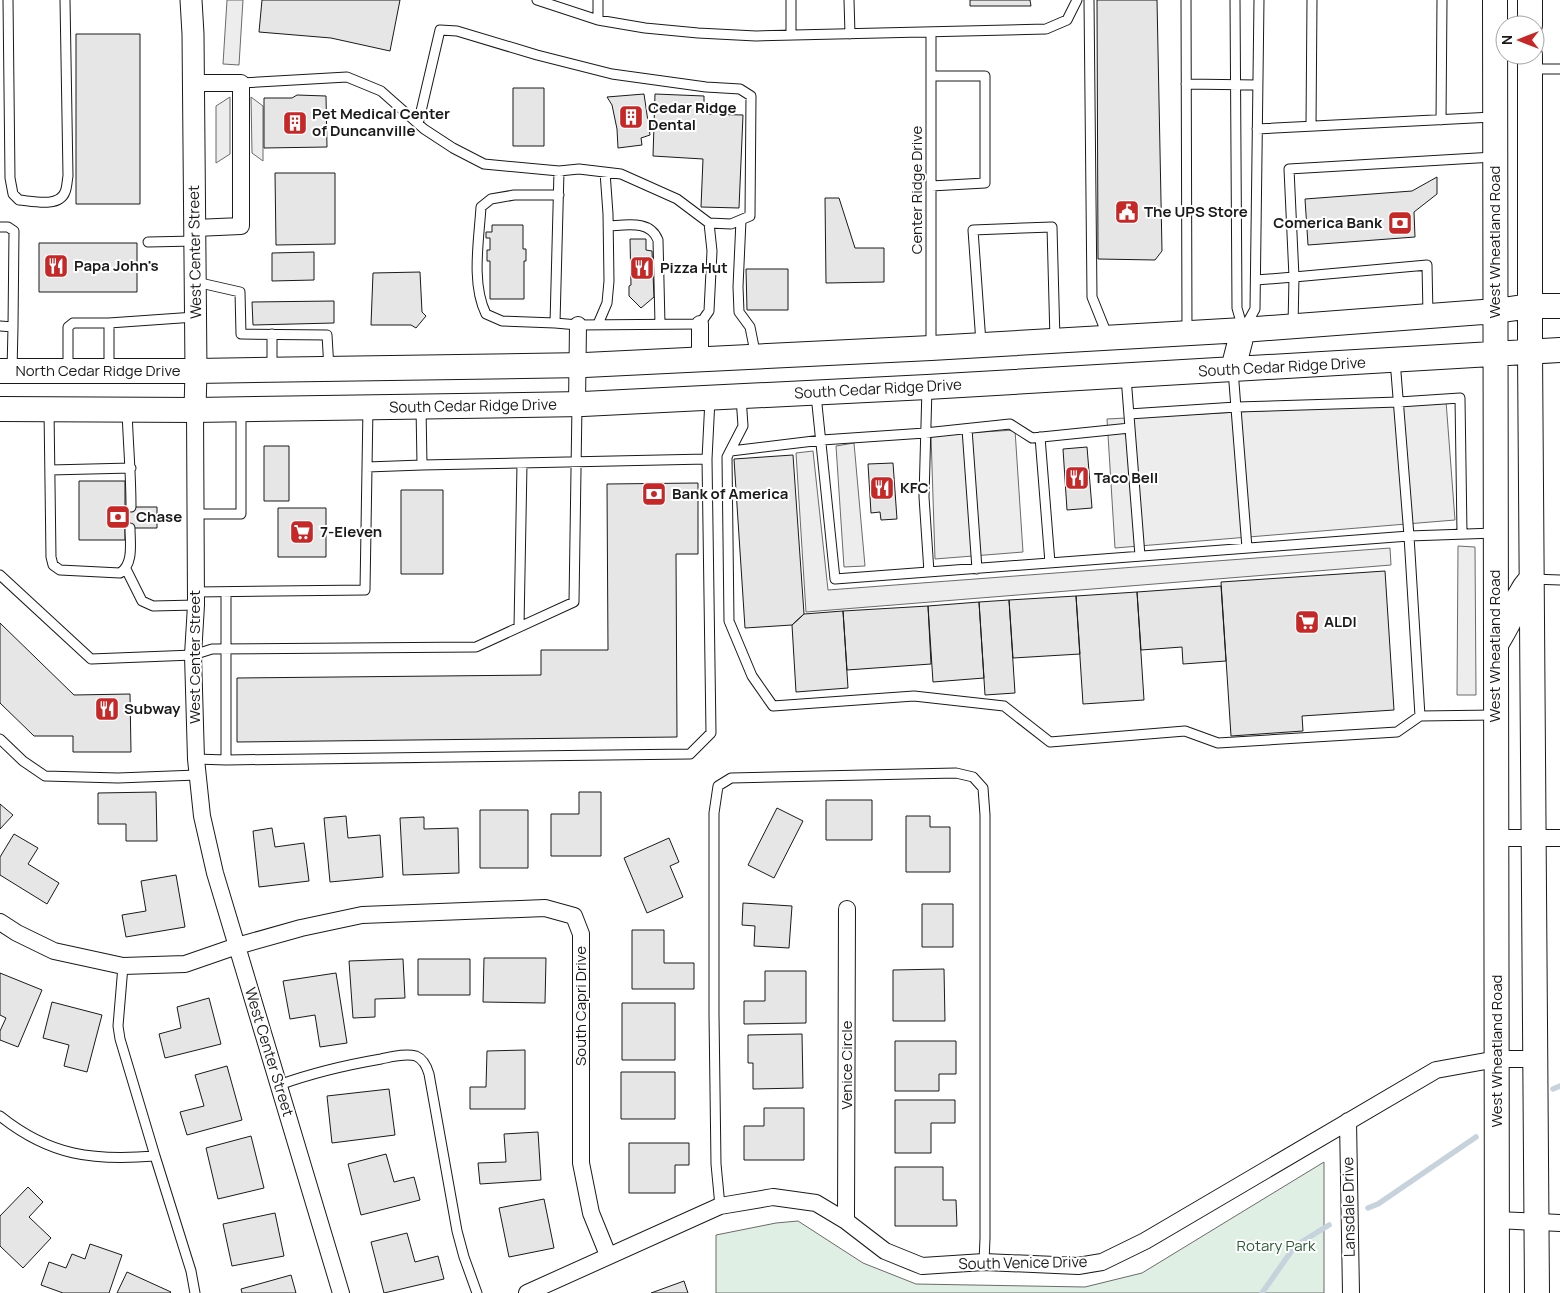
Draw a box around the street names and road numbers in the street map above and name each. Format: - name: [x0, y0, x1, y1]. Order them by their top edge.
- street label: Center Ridge Drive: [906, 125, 927, 254]
- street label: West Wheatland Road: [1484, 166, 1505, 318]
- street label: West Center Street: [183, 185, 206, 319]
- street label: South Cedar Ridge Drive: [1198, 352, 1366, 381]
- street label: North Cedar Ridge Drive: [15, 360, 181, 381]
- street label: South Cedar Ridge Drive: [794, 374, 962, 403]
- street label: South Cedar Ridge Drive: [389, 394, 557, 417]
- street label: West Wheatland Road: [1484, 570, 1505, 722]
- street label: West Center Street: [184, 590, 205, 724]
- street label: South Capri Drive: [570, 946, 591, 1066]
- street label: West Wheatland Road: [1486, 975, 1507, 1127]
- street label: West Center Street: [240, 985, 299, 1119]
- street label: Venice Circle: [836, 1020, 857, 1109]
- street label: Lansdale Drive: [1337, 1156, 1360, 1257]
- street label: South Venice Drive: [958, 1251, 1088, 1274]

